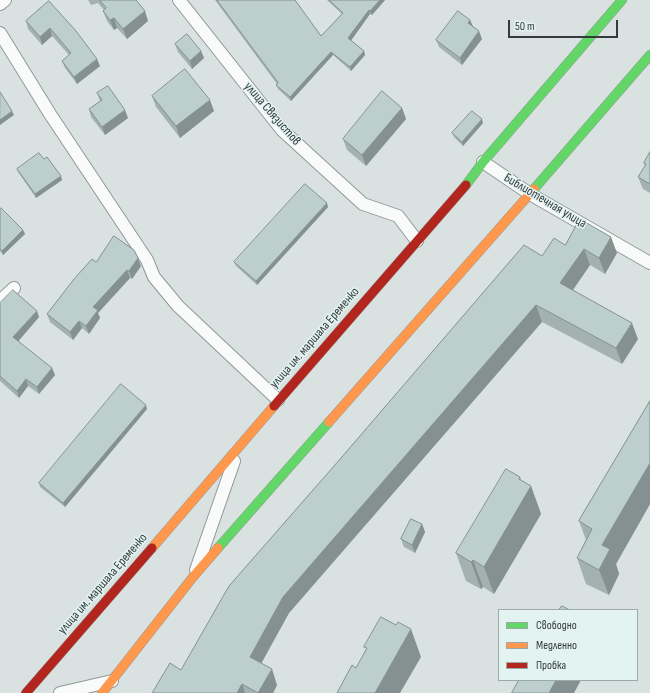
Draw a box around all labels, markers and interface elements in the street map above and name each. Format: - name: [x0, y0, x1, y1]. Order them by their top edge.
- scale bar: [510, 12, 620, 38]
- text: 50 m: [515, 19, 535, 34]
- street label: улица Связистов: [240, 79, 304, 149]
- street label: Библиотечная улица: [501, 170, 589, 232]
- street label: улица им. маршала Еременко: [267, 284, 363, 392]
- street label: улица им. маршала Еременко: [55, 530, 151, 638]
- legend: [498, 609, 638, 681]
- text: Свободно: [536, 618, 577, 633]
- text: Медленно: [536, 638, 577, 653]
- text: Пробка: [536, 658, 566, 673]

